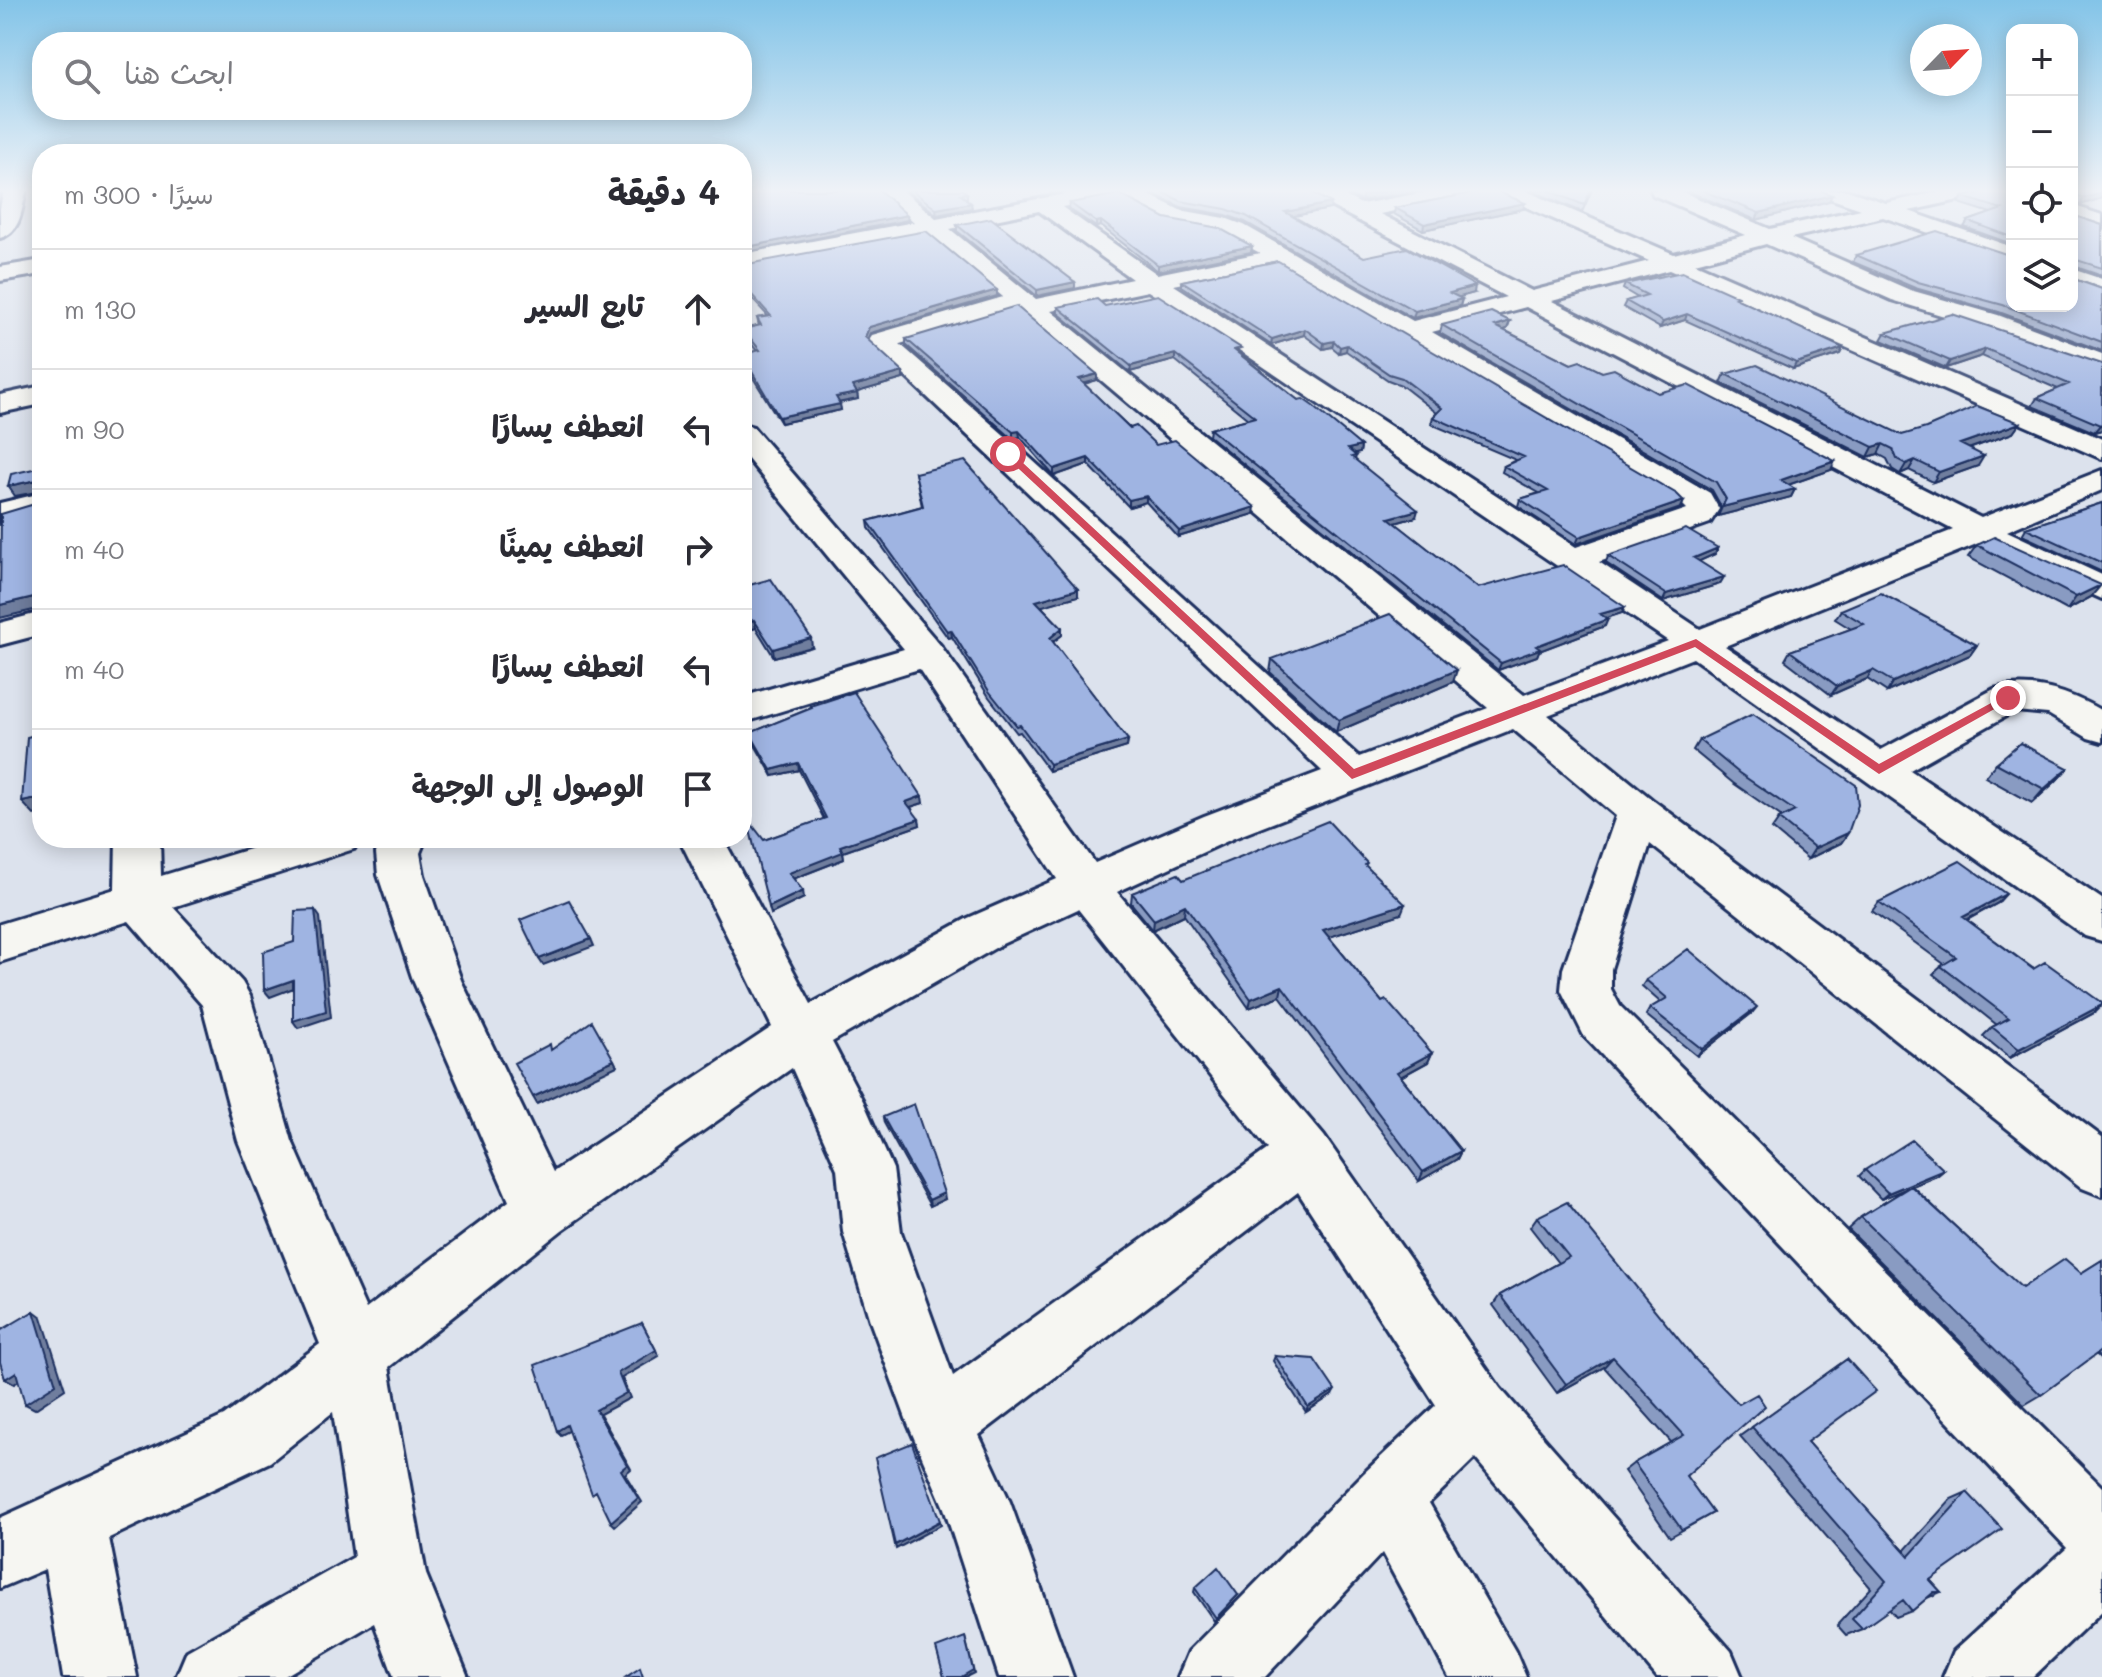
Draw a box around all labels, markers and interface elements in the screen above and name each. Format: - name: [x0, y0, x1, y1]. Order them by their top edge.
- north arrow: [1910, 24, 1982, 96]
- map controls: [2006, 24, 2078, 312]
- button: +: [2006, 24, 2078, 96]
- search box: [32, 32, 752, 120]
- text: ابحث هنا: [124, 52, 234, 92]
- icon: search: [60, 54, 104, 98]
- button: −: [2006, 96, 2078, 168]
- button: locate: [2006, 168, 2078, 240]
- text: 4 دقيقة: [608, 169, 720, 214]
- text: سيرًا · 300 m: [64, 177, 214, 211]
- button: layers: [2006, 240, 2078, 312]
- text: تابع السير: [526, 285, 644, 325]
- icon: ahead: [676, 287, 720, 331]
- text: 130 m: [64, 292, 136, 326]
- text: انعطف يسارًا: [491, 405, 644, 445]
- icon: left: [676, 407, 720, 451]
- text: 90 m: [64, 412, 124, 446]
- route start: [990, 436, 1026, 472]
- text: انعطف يمينًا: [499, 525, 644, 565]
- icon: right: [676, 527, 720, 571]
- text: 40 m: [64, 532, 124, 566]
- text: انعطف يسارًا: [491, 645, 644, 685]
- icon: left: [676, 647, 720, 691]
- text: 40 m: [64, 652, 124, 686]
- route end: [1990, 680, 2026, 716]
- text: الوصول إلى الوجهة: [411, 765, 644, 805]
- icon: arrive: [676, 767, 720, 811]

